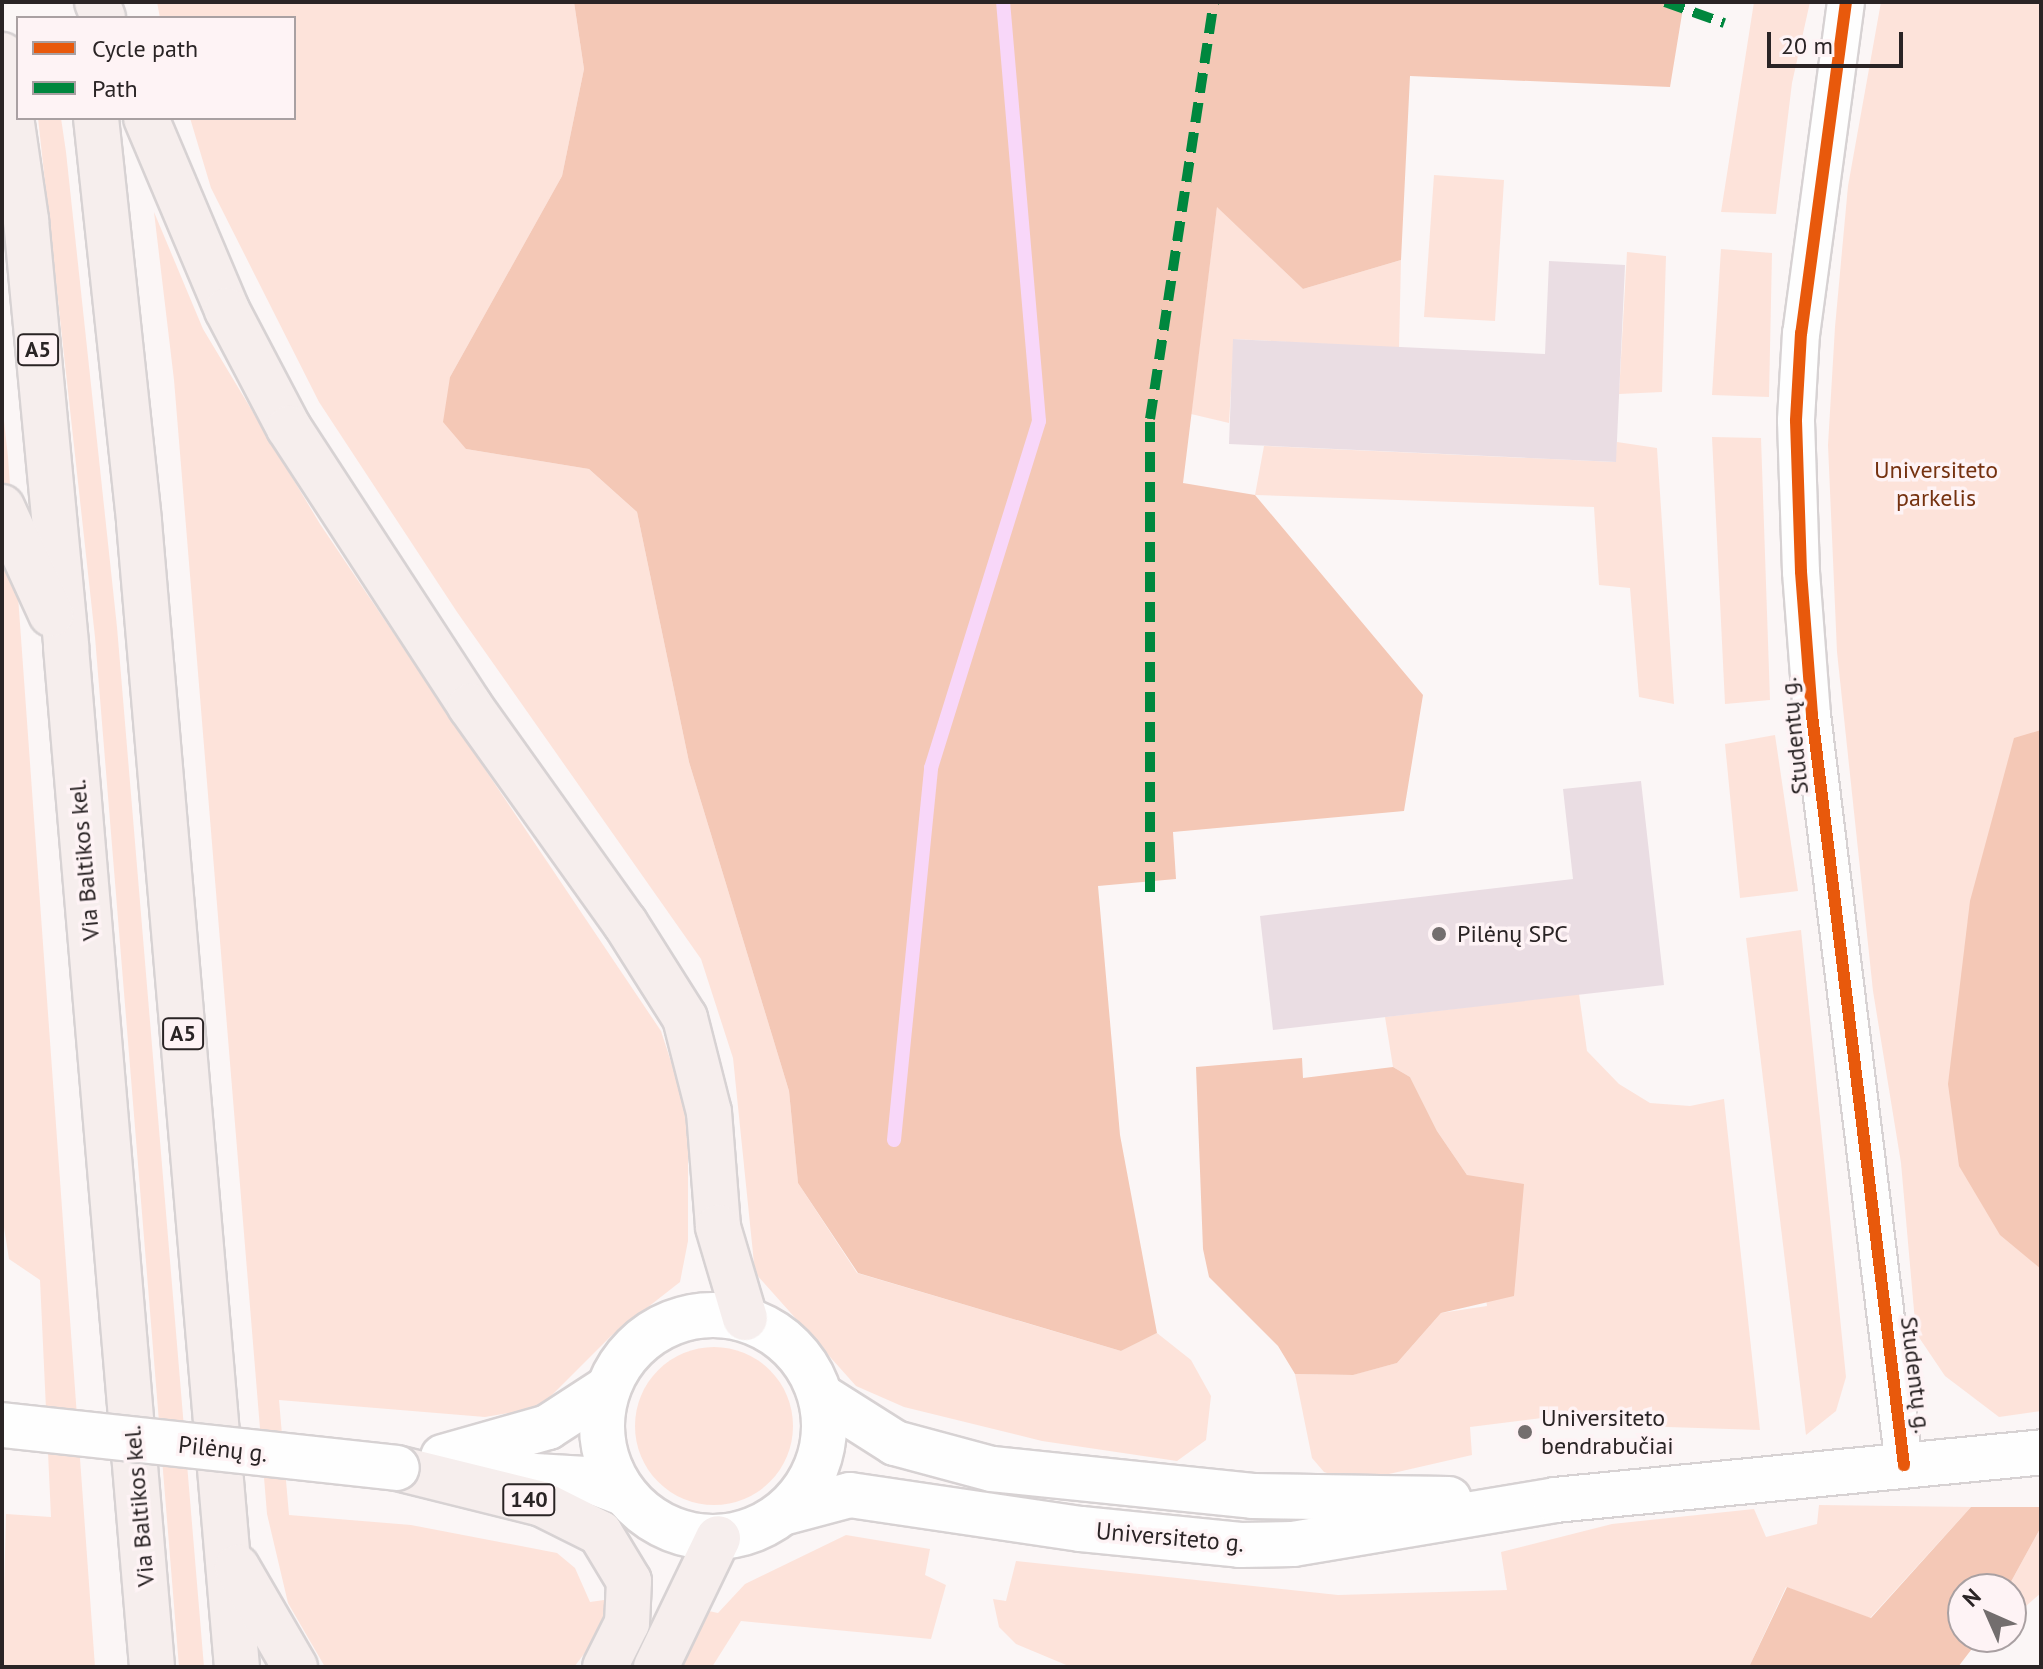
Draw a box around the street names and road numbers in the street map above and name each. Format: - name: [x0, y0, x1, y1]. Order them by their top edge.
- road number: A5: [16, 332, 60, 368]
- street label: Studentų g.: [1774, 676, 1814, 796]
- street label: Via Baltikos kel.: [63, 778, 105, 942]
- road number: A5: [161, 1016, 205, 1052]
- street label: Studentų g.: [1895, 1315, 1937, 1435]
- street label: Via Baltikos kel.: [118, 1424, 160, 1588]
- street label: Pilėnų g.: [177, 1430, 269, 1468]
- road number: 140: [501, 1482, 557, 1518]
- street label: Universiteto g.: [1095, 1516, 1245, 1558]

